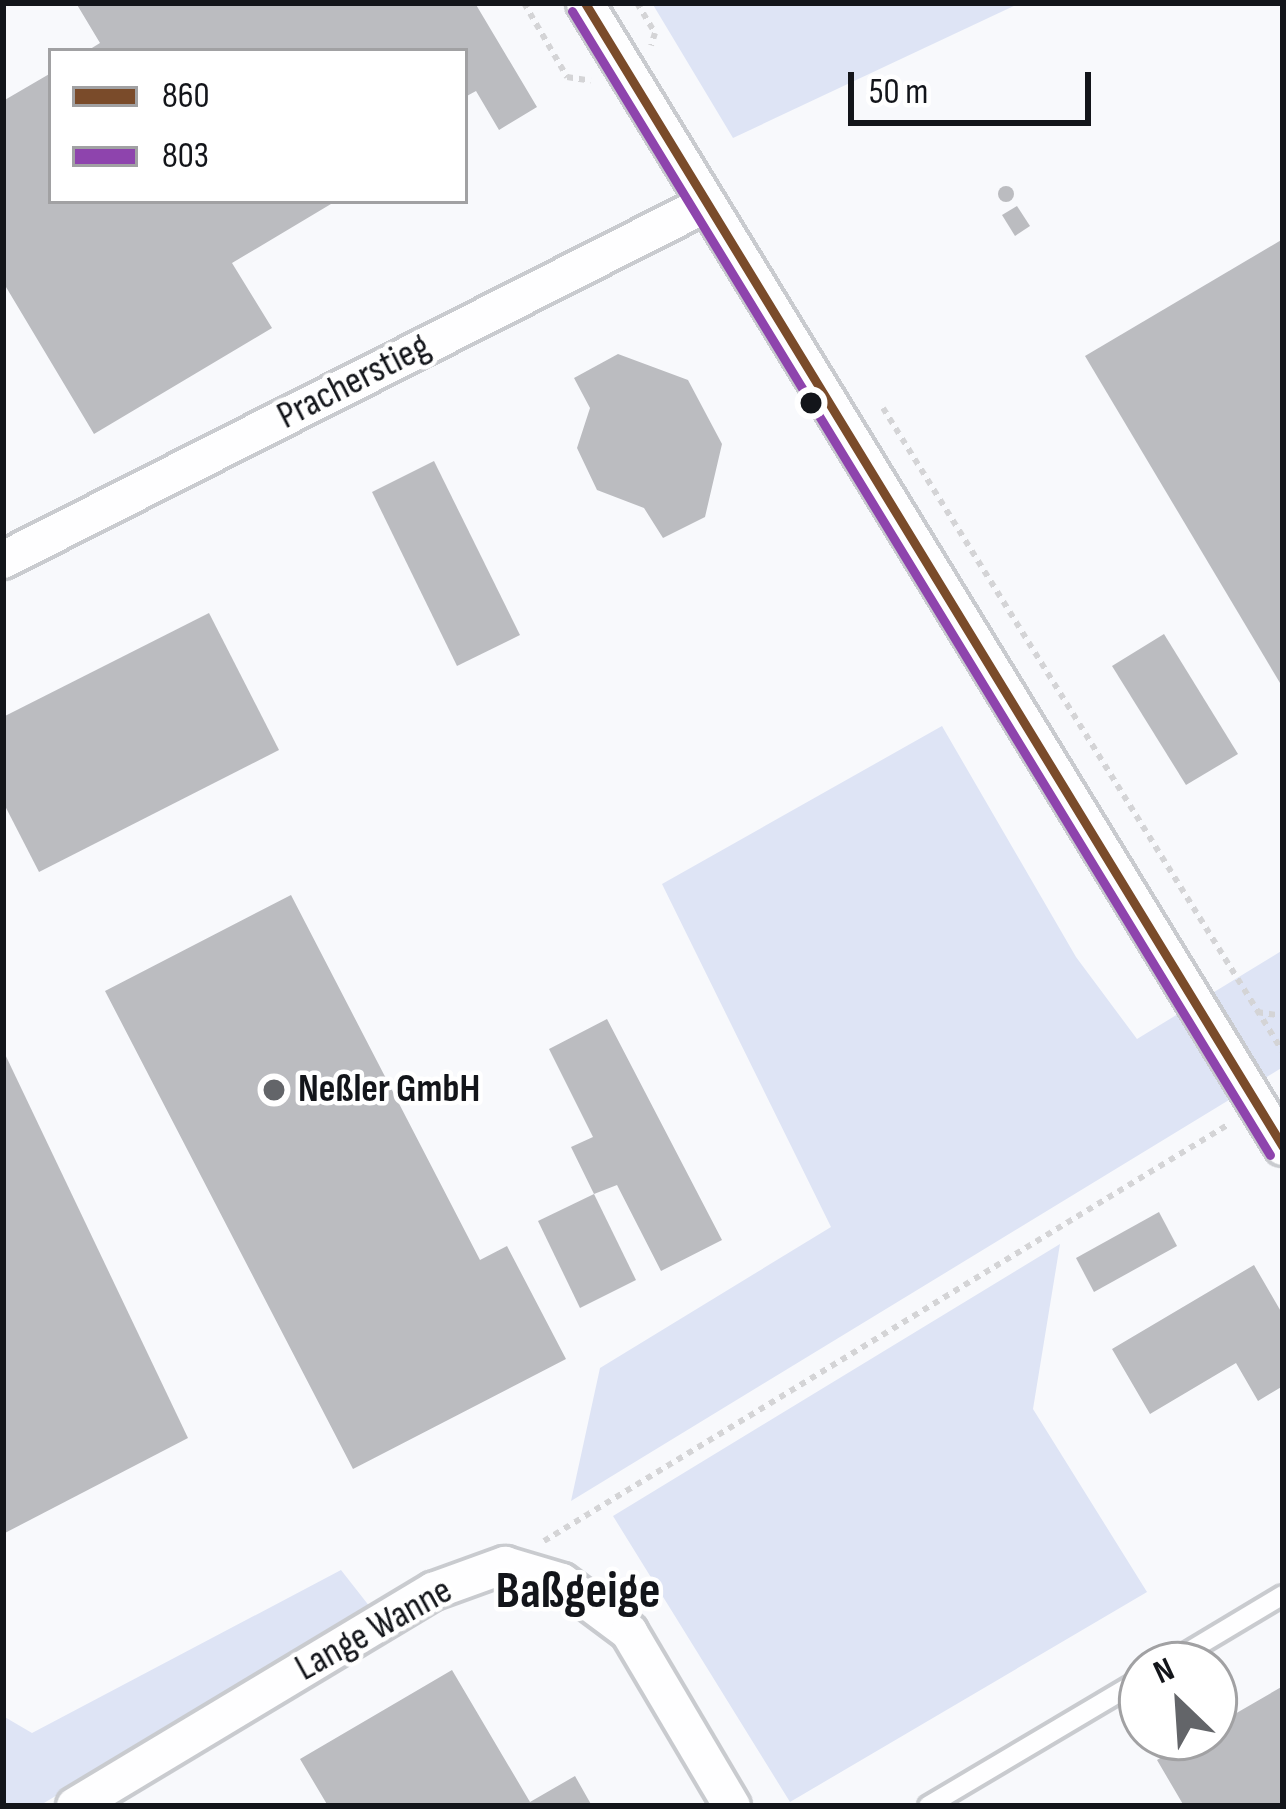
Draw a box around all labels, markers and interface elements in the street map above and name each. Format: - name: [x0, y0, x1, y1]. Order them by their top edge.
- legend: [48, 48, 468, 204]
- scale bar: [854, 48, 1097, 122]
- text: 50 m: [869, 71, 928, 114]
- text: 860: [162, 75, 210, 118]
- text: 803: [162, 135, 209, 178]
- street label: Pracherstieg: [270, 324, 438, 440]
- unlabelled marker: [800, 392, 822, 414]
- place label: Neßler GmbH: [298, 1067, 480, 1113]
- marker: Neßler GmbH: [261, 1077, 287, 1103]
- district label: Baßgeige: [496, 1561, 660, 1623]
- street label: Lange Wanne: [288, 1568, 460, 1692]
- north arrow: [1118, 1641, 1238, 1761]
- text: N: [1148, 1649, 1180, 1693]

